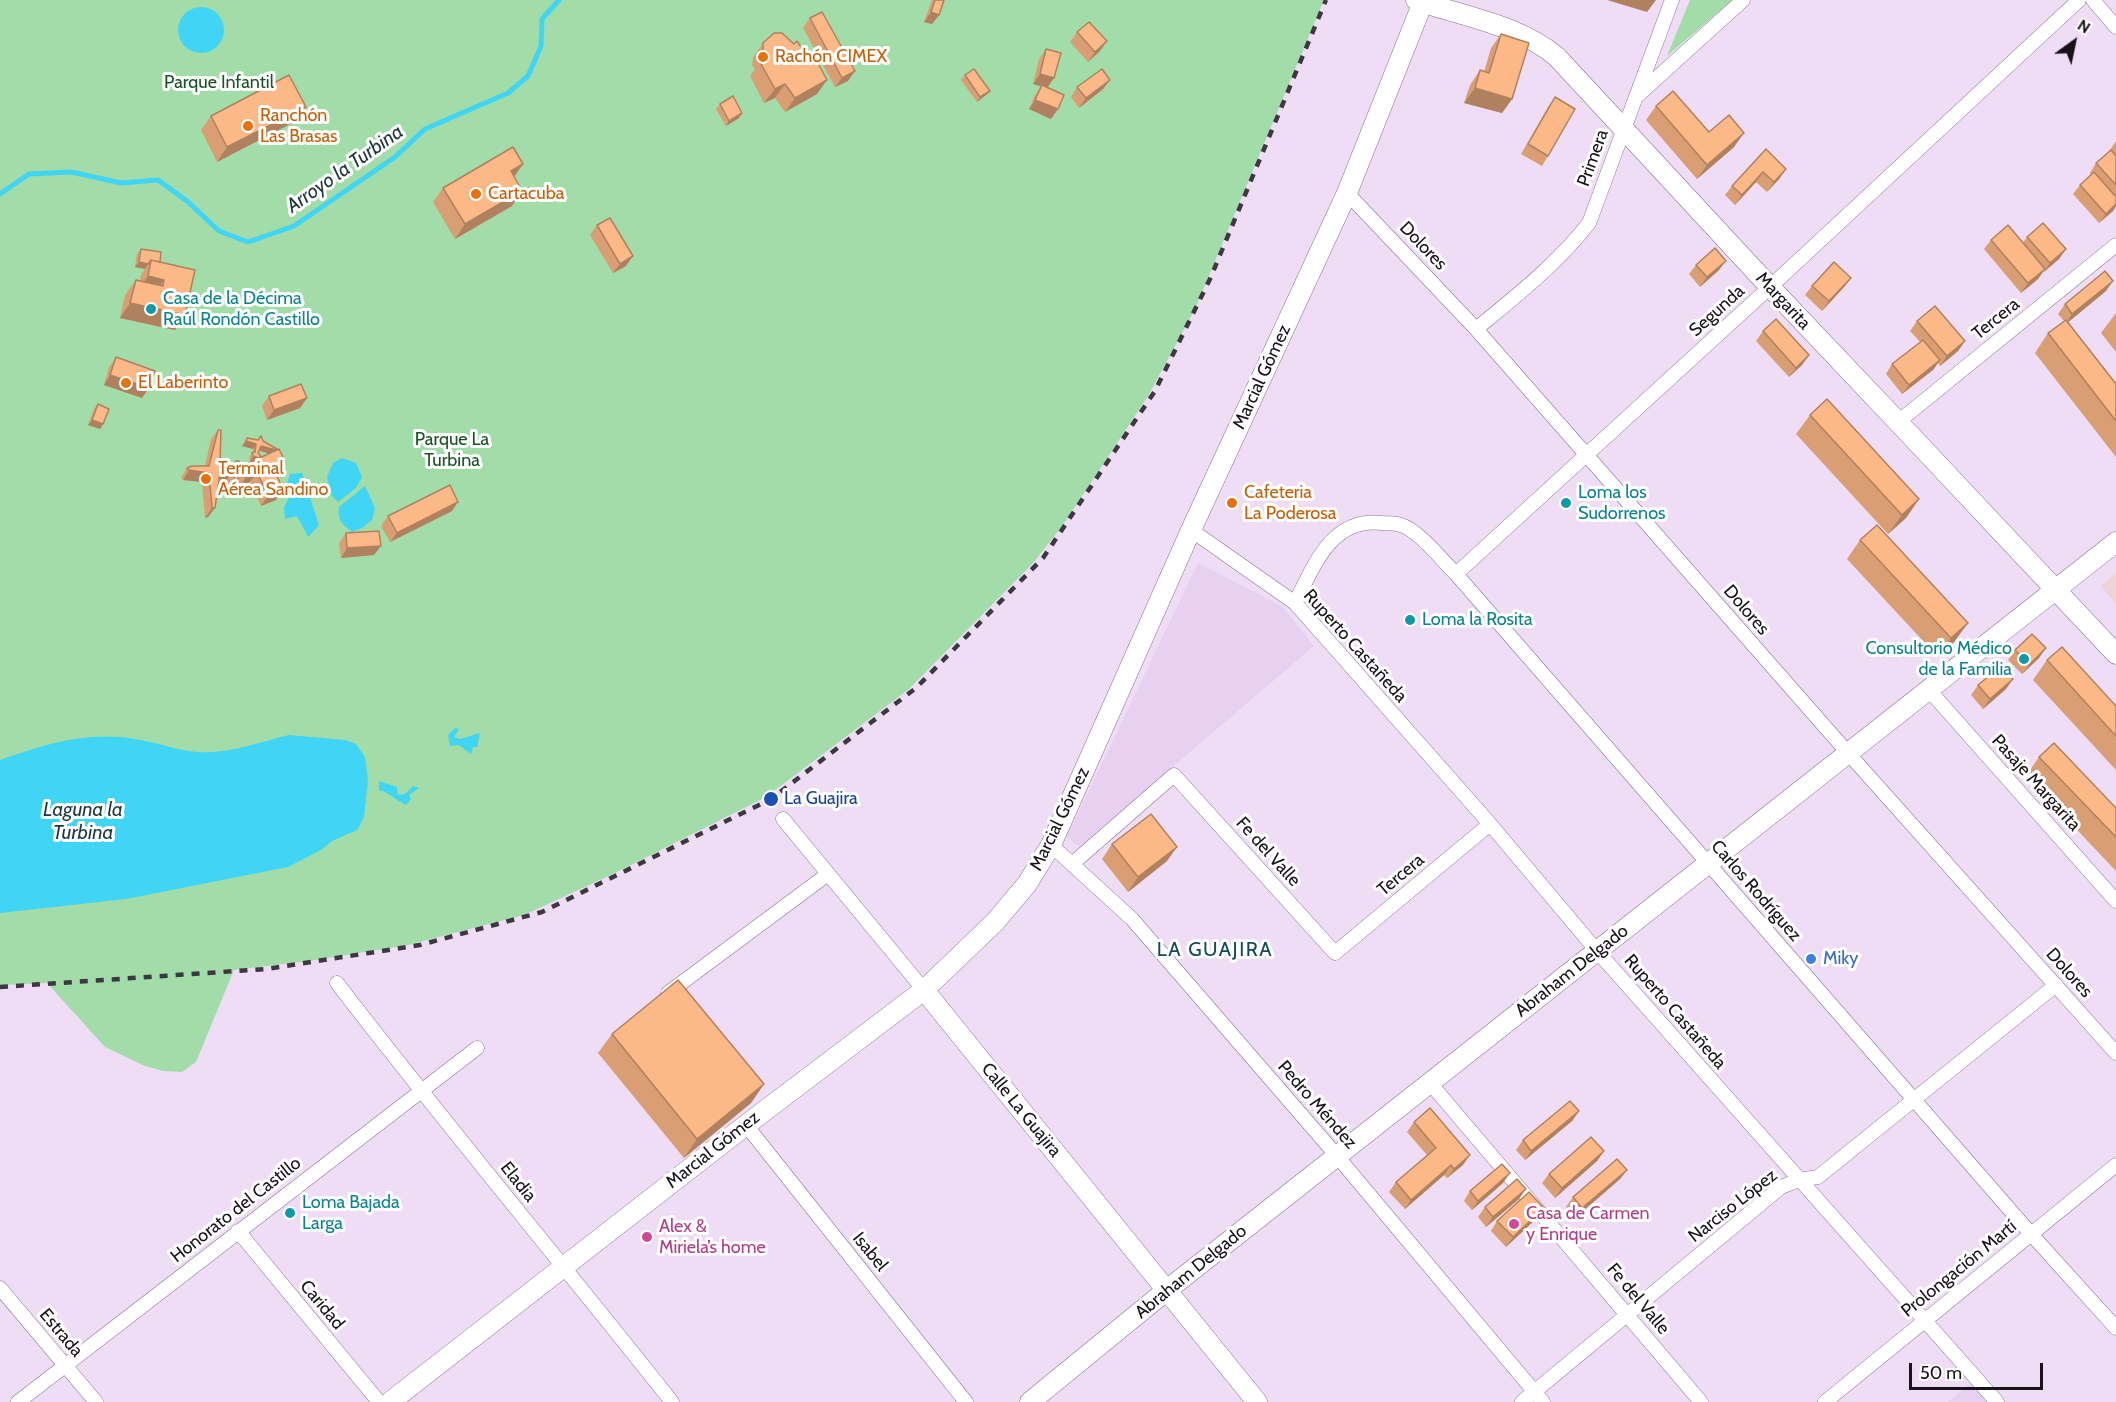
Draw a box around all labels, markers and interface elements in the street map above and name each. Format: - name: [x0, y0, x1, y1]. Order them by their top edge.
- north arrow: [2044, 12, 2104, 72]
- text: N: [2074, 15, 2094, 38]
- place label: Rachón CIMEX: [775, 46, 887, 68]
- marker: Rachón CIMEX: [756, 50, 770, 64]
- park label: Parque Infantil: [164, 72, 274, 94]
- place label: Ranchón Las Brasas: [260, 105, 338, 148]
- marker: Ranchón Las Brasas: [241, 119, 255, 133]
- water label: Arroyo la Turbina: [282, 120, 408, 218]
- street label: Primera: [1573, 127, 1613, 189]
- place label: Cartacuba: [488, 183, 564, 205]
- marker: Cartacuba: [469, 187, 483, 201]
- street label: Dolores: [1395, 217, 1451, 275]
- street label: Margarita: [1751, 268, 1815, 334]
- street label: Segunda: [1685, 281, 1749, 341]
- place label: Casa de la Décima Raúl Rondón Castillo: [163, 288, 320, 330]
- street label: Tercera: [1968, 294, 2024, 344]
- marker: Casa de la Décima Raúl Rondón Castillo: [144, 302, 158, 316]
- street label: Marcial Gómez: [1228, 321, 1296, 433]
- place label: El Laberinto: [138, 372, 228, 394]
- marker: El Laberinto: [119, 376, 133, 390]
- park label: Parque La Turbina: [415, 429, 489, 472]
- place label: Terminal Aérea Sandino: [218, 458, 328, 500]
- marker: Terminal Aérea Sandino: [199, 472, 213, 486]
- place label: Cafeteria La Poderosa: [1244, 482, 1336, 524]
- place label: Loma los Sudorrenos: [1578, 482, 1665, 524]
- marker: Cafeteria La Poderosa: [1225, 496, 1239, 510]
- marker: Loma los Sudorrenos: [1559, 496, 1573, 510]
- street label: Dolores: [1718, 581, 1774, 639]
- street label: Ruperto Castañeda: [1299, 585, 1411, 707]
- place label: Loma la Rosita: [1422, 609, 1533, 631]
- marker: Loma la Rosita: [1403, 613, 1417, 627]
- place label: Consultorio Médico de la Familia: [1865, 638, 2012, 680]
- marker: Consultorio Médico de la Familia: [2017, 652, 2031, 666]
- street label: Pasaje Margarita: [1987, 730, 2085, 836]
- street label: Marcial Gómez: [1026, 764, 1094, 874]
- place label: La Guajira: [784, 788, 858, 810]
- marker: La Guajira: [762, 790, 780, 808]
- water label: Laguna la Turbina: [43, 798, 123, 845]
- street label: Fe del Valle: [1231, 813, 1305, 891]
- street label: Carlos Rodríguez: [1706, 836, 1806, 946]
- street label: Tercera: [1373, 849, 1429, 901]
- street label: Abraham Delgado: [1511, 920, 1633, 1022]
- district label: LA GUAJIRA: [1157, 938, 1273, 962]
- street label: Dolores: [2041, 944, 2097, 1002]
- place label: Miky: [1823, 948, 1858, 970]
- street label: Ruperto Castañeda: [1619, 950, 1731, 1074]
- marker: Miky: [1804, 952, 1818, 966]
- street label: Pedro Méndez: [1273, 1056, 1361, 1154]
- street label: Calle La Guajira: [976, 1059, 1066, 1161]
- street label: Marcial Gómez: [662, 1107, 764, 1193]
- street label: Honorato del Castillo: [167, 1152, 305, 1268]
- street label: Eladia: [495, 1158, 541, 1206]
- street label: Narciso López: [1684, 1165, 1782, 1247]
- place label: Loma Bajada Larga: [302, 1192, 400, 1234]
- place label: Casa de Carmen y Enrique: [1526, 1203, 1650, 1246]
- marker: Loma Bajada Larga: [283, 1206, 297, 1220]
- place label: Alex & Miriela’s home: [659, 1216, 766, 1258]
- street label: Prolongación Martí: [1897, 1216, 2021, 1322]
- marker: Casa de Carmen y Enrique: [1507, 1217, 1521, 1231]
- street label: Abraham Delgado: [1131, 1220, 1251, 1324]
- street label: Isabel: [848, 1228, 892, 1276]
- marker: Alex & Miriela’s home: [640, 1230, 654, 1244]
- street label: Fe del Valle: [1602, 1259, 1674, 1339]
- street label: Caridad: [295, 1276, 349, 1334]
- street label: Estrada: [35, 1305, 87, 1361]
- scale bar: [1912, 1351, 2046, 1389]
- text: 50 m: [1920, 1362, 1962, 1384]

